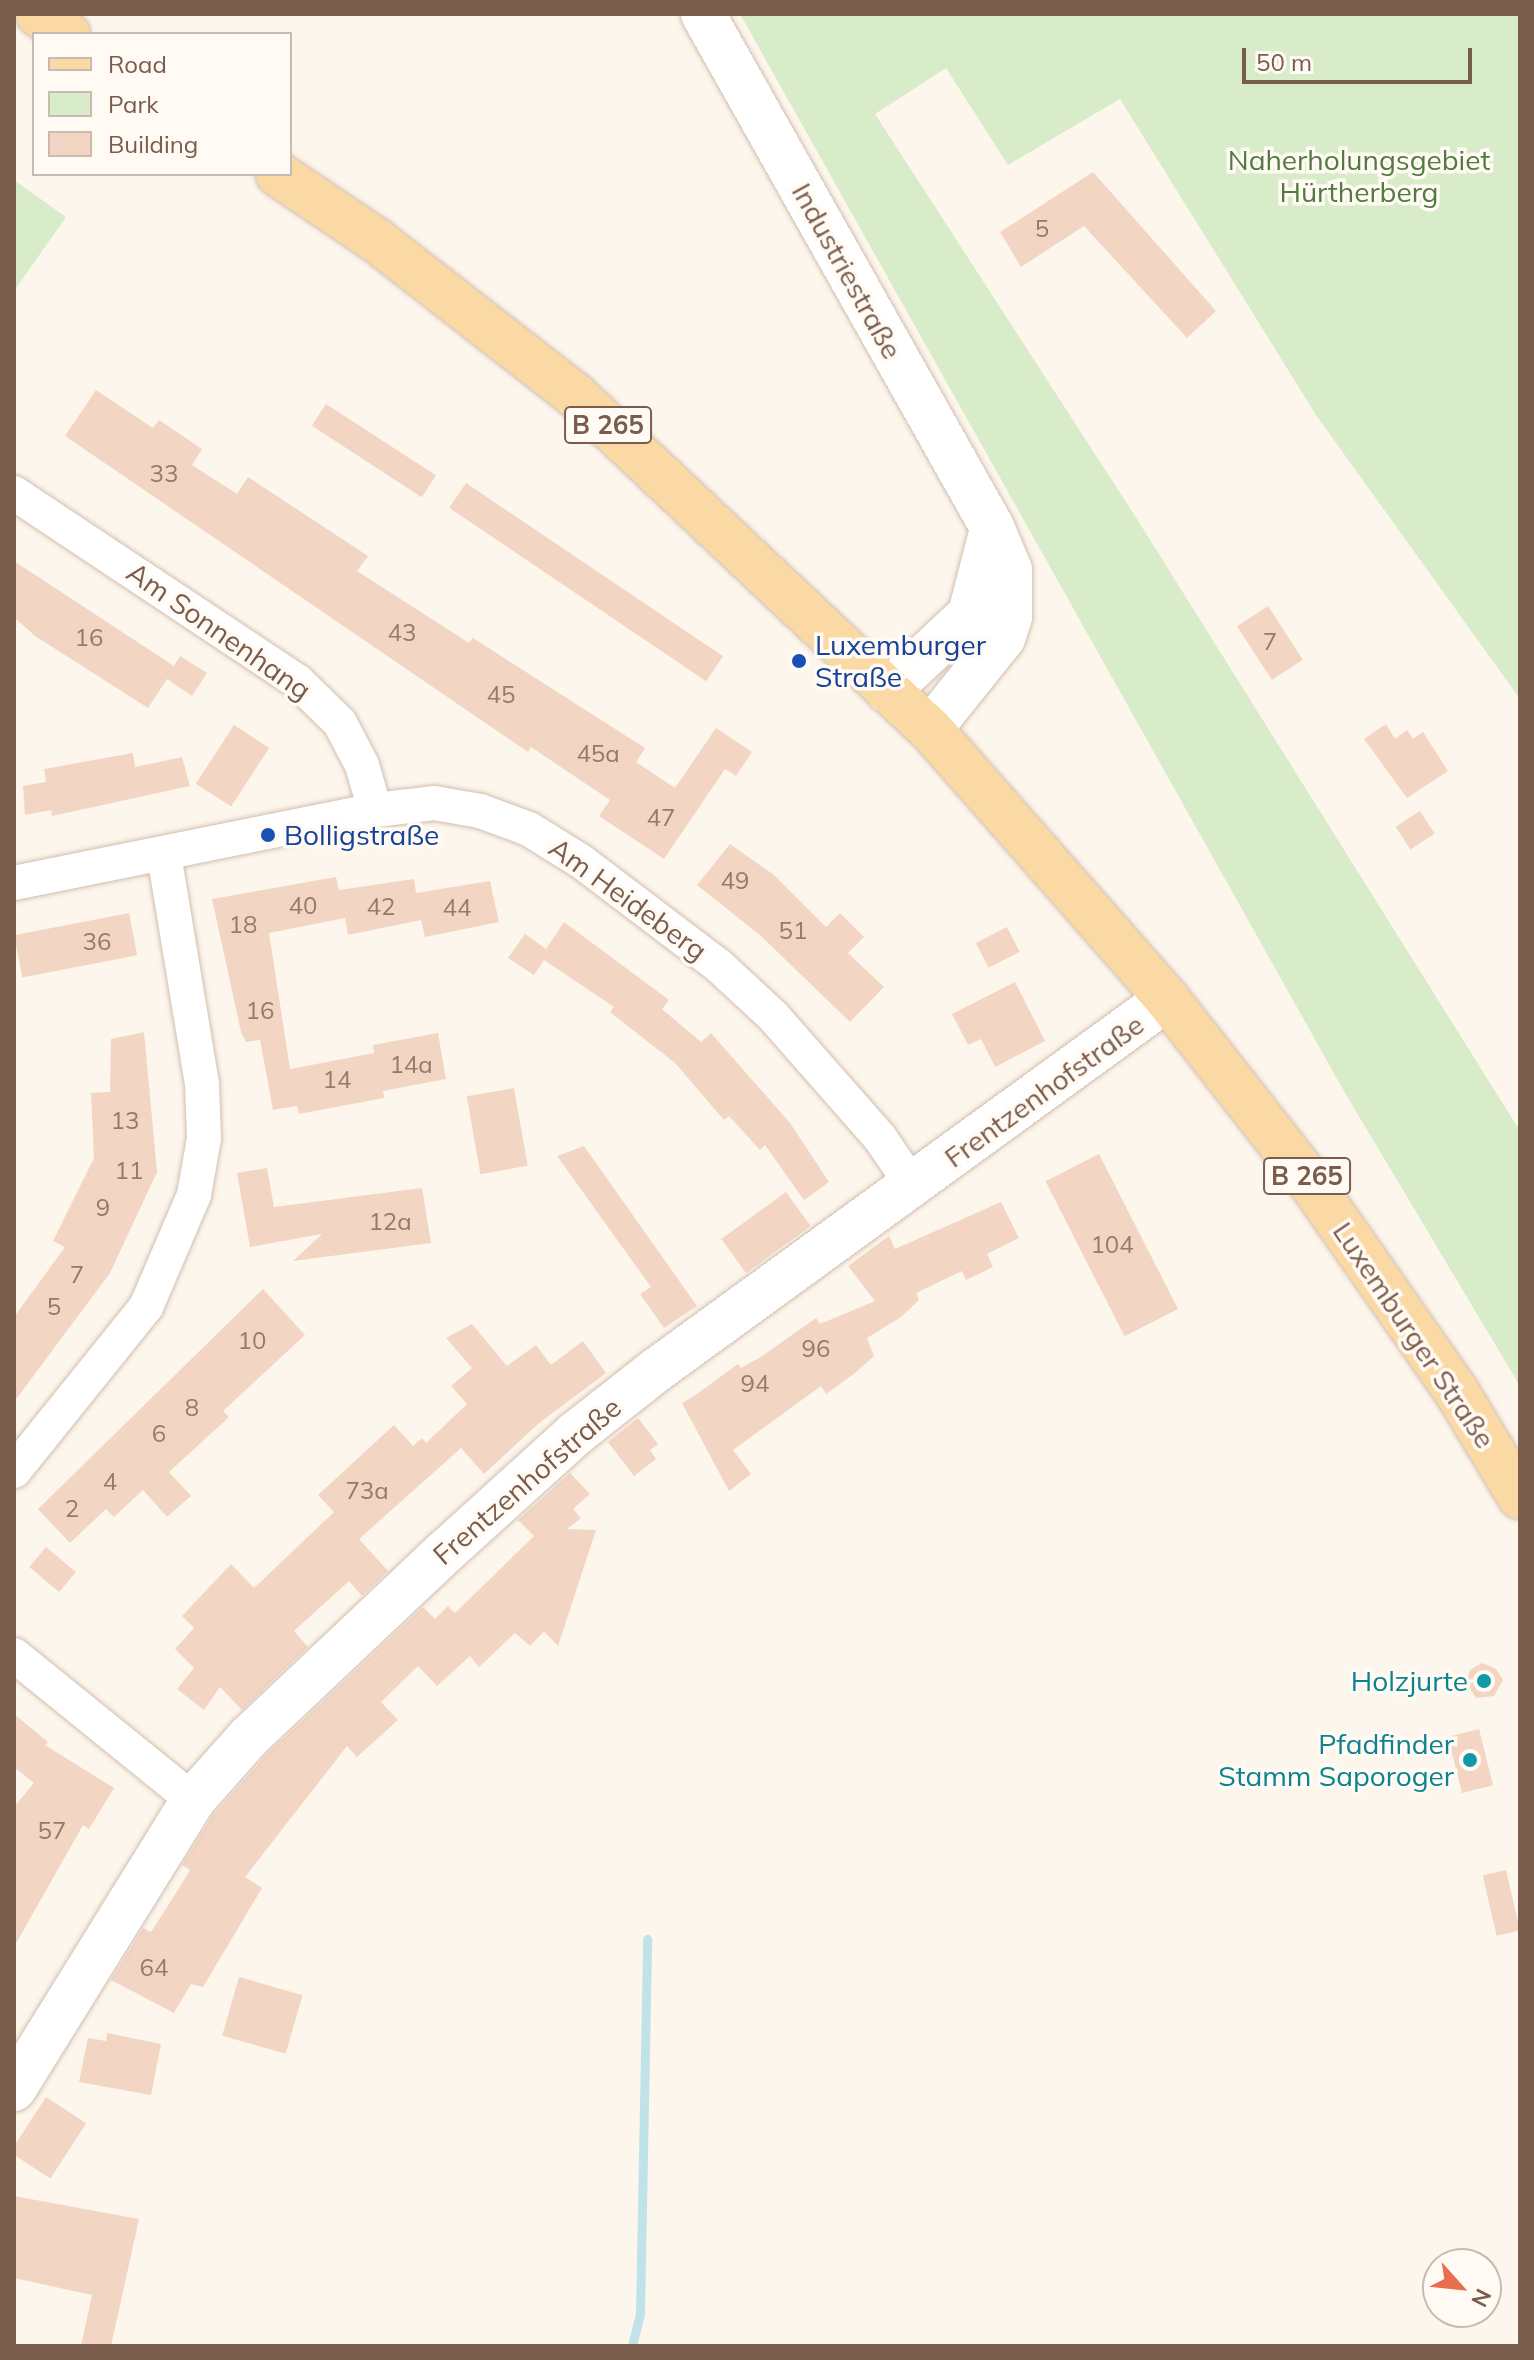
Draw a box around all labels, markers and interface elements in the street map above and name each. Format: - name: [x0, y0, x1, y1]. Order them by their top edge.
- legend: [32, 32, 292, 176]
- scale bar: [1246, 32, 1476, 82]
- text: 50 m: [1256, 47, 1312, 77]
- text: Road: [108, 49, 167, 79]
- text: Park: [108, 89, 159, 119]
- text: Building: [108, 129, 198, 159]
- park label: Naherholungsgebiet Hürtherberg: [1228, 143, 1490, 209]
- street label: Industriestraße: [785, 177, 909, 365]
- house number: 5: [1035, 215, 1049, 243]
- road number: B 265: [564, 403, 652, 447]
- house number: 33: [150, 460, 178, 488]
- street label: Am Sonnenhang: [121, 555, 317, 707]
- house number: 43: [388, 619, 416, 647]
- house number: 16: [75, 624, 103, 652]
- place label: Luxemburger Straße: [815, 628, 986, 694]
- house number: 7: [1263, 628, 1277, 656]
- marker: Luxemburger Straße: [790, 652, 808, 670]
- house number: 45: [487, 681, 515, 709]
- house number: 45a: [576, 740, 620, 768]
- house number: 47: [647, 804, 675, 832]
- place label: Bolligstraße: [284, 818, 439, 852]
- marker: Bolligstraße: [259, 826, 277, 844]
- street label: Am Heideberg: [543, 831, 713, 967]
- house number: 49: [721, 867, 749, 895]
- house number: 40: [289, 892, 317, 920]
- house number: 42: [367, 893, 395, 921]
- house number: 44: [443, 894, 471, 922]
- house number: 18: [229, 911, 257, 939]
- house number: 51: [779, 917, 807, 945]
- house number: 36: [83, 928, 111, 956]
- house number: 16: [246, 997, 274, 1025]
- street label: Frentzenhofstraße: [938, 1008, 1150, 1174]
- house number: 14a: [389, 1051, 433, 1079]
- house number: 14: [323, 1066, 351, 1094]
- house number: 13: [111, 1107, 139, 1135]
- road number: B 265: [1263, 1154, 1351, 1198]
- house number: 11: [115, 1157, 143, 1185]
- house number: 9: [96, 1194, 110, 1222]
- house number: 12a: [368, 1208, 412, 1236]
- street label: Luxemburger Straße: [1326, 1216, 1502, 1454]
- house number: 104: [1090, 1231, 1134, 1259]
- house number: 7: [70, 1261, 84, 1289]
- house number: 5: [47, 1293, 61, 1321]
- house number: 10: [238, 1327, 266, 1355]
- house number: 96: [802, 1335, 830, 1363]
- house number: 94: [741, 1370, 769, 1398]
- street label: Frentzenhofstraße: [426, 1390, 628, 1572]
- house number: 8: [185, 1394, 199, 1422]
- house number: 6: [152, 1420, 166, 1448]
- house number: 4: [103, 1468, 117, 1496]
- house number: 73a: [345, 1477, 389, 1505]
- house number: 2: [65, 1495, 79, 1523]
- place label: Holzjurte: [1351, 1664, 1468, 1698]
- marker: Holzjurte: [1475, 1672, 1493, 1690]
- place label: Pfadfinder Stamm Saporoger: [1218, 1727, 1454, 1793]
- marker: Pfadfinder Stamm Saporoger: [1461, 1751, 1479, 1769]
- house number: 57: [38, 1817, 66, 1845]
- house number: 64: [140, 1954, 168, 1982]
- north arrow: [1422, 2248, 1502, 2328]
- text: N: [1465, 2284, 1498, 2312]

